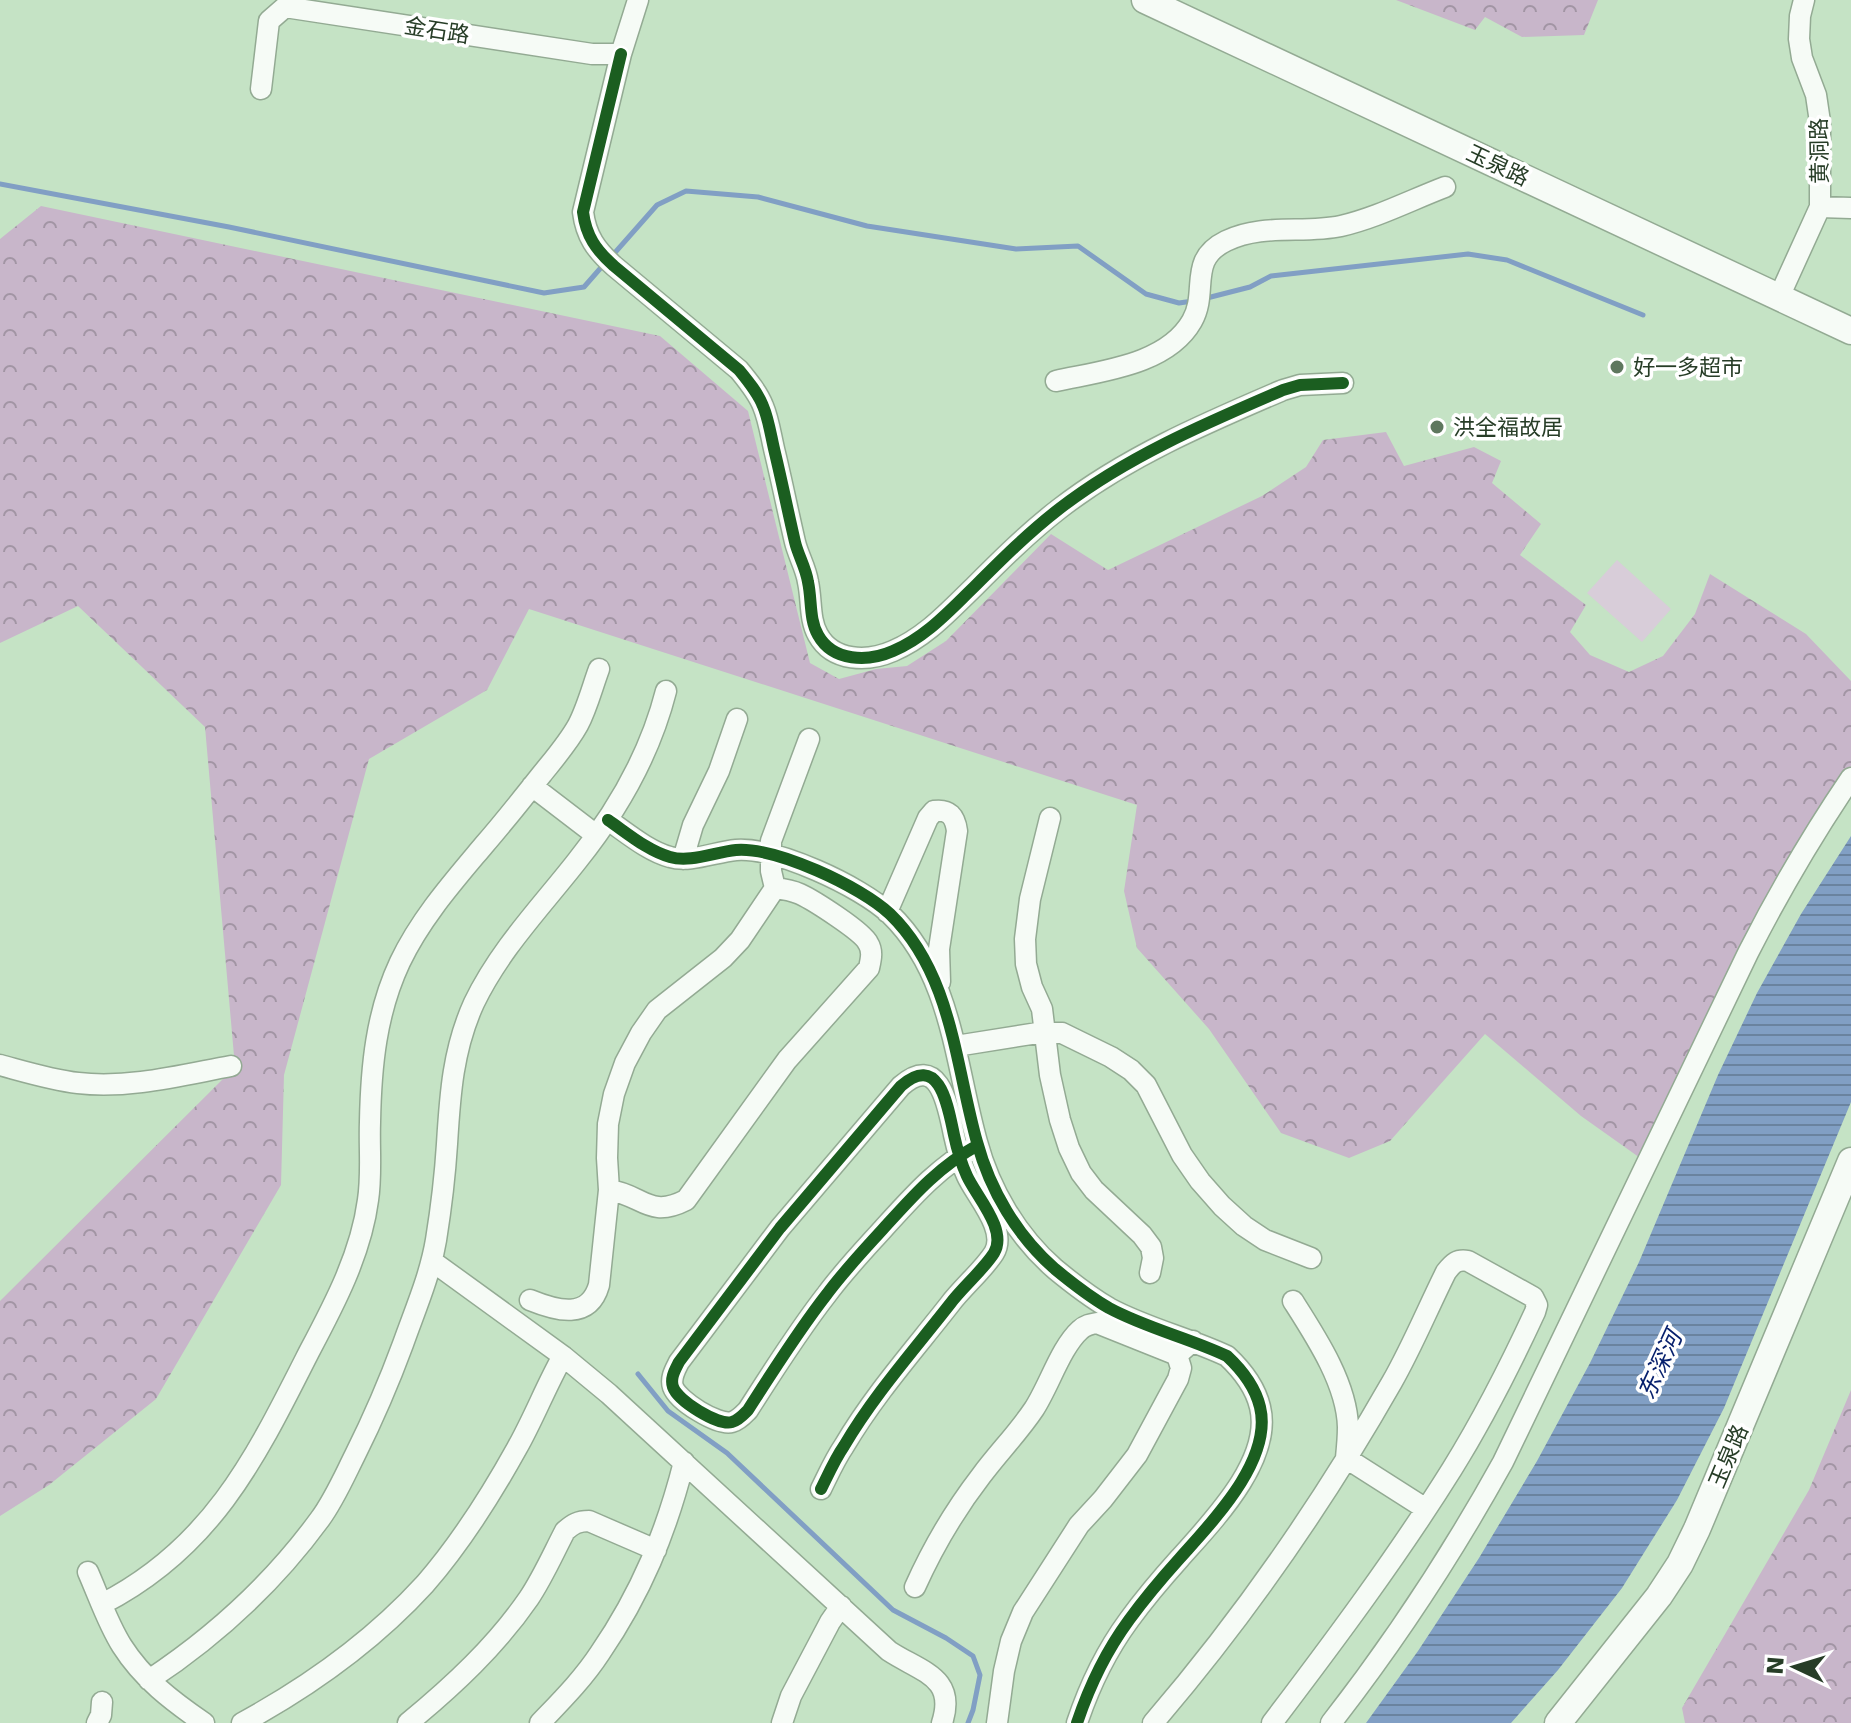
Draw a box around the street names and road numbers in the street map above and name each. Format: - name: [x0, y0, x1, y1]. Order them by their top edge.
- street label: 金石路: [402, 13, 471, 48]
- street label: 黄洞路: [1806, 118, 1833, 184]
- street label: 玉泉路: [1463, 140, 1533, 191]
- street label: 玉泉路: [1704, 1421, 1753, 1491]

